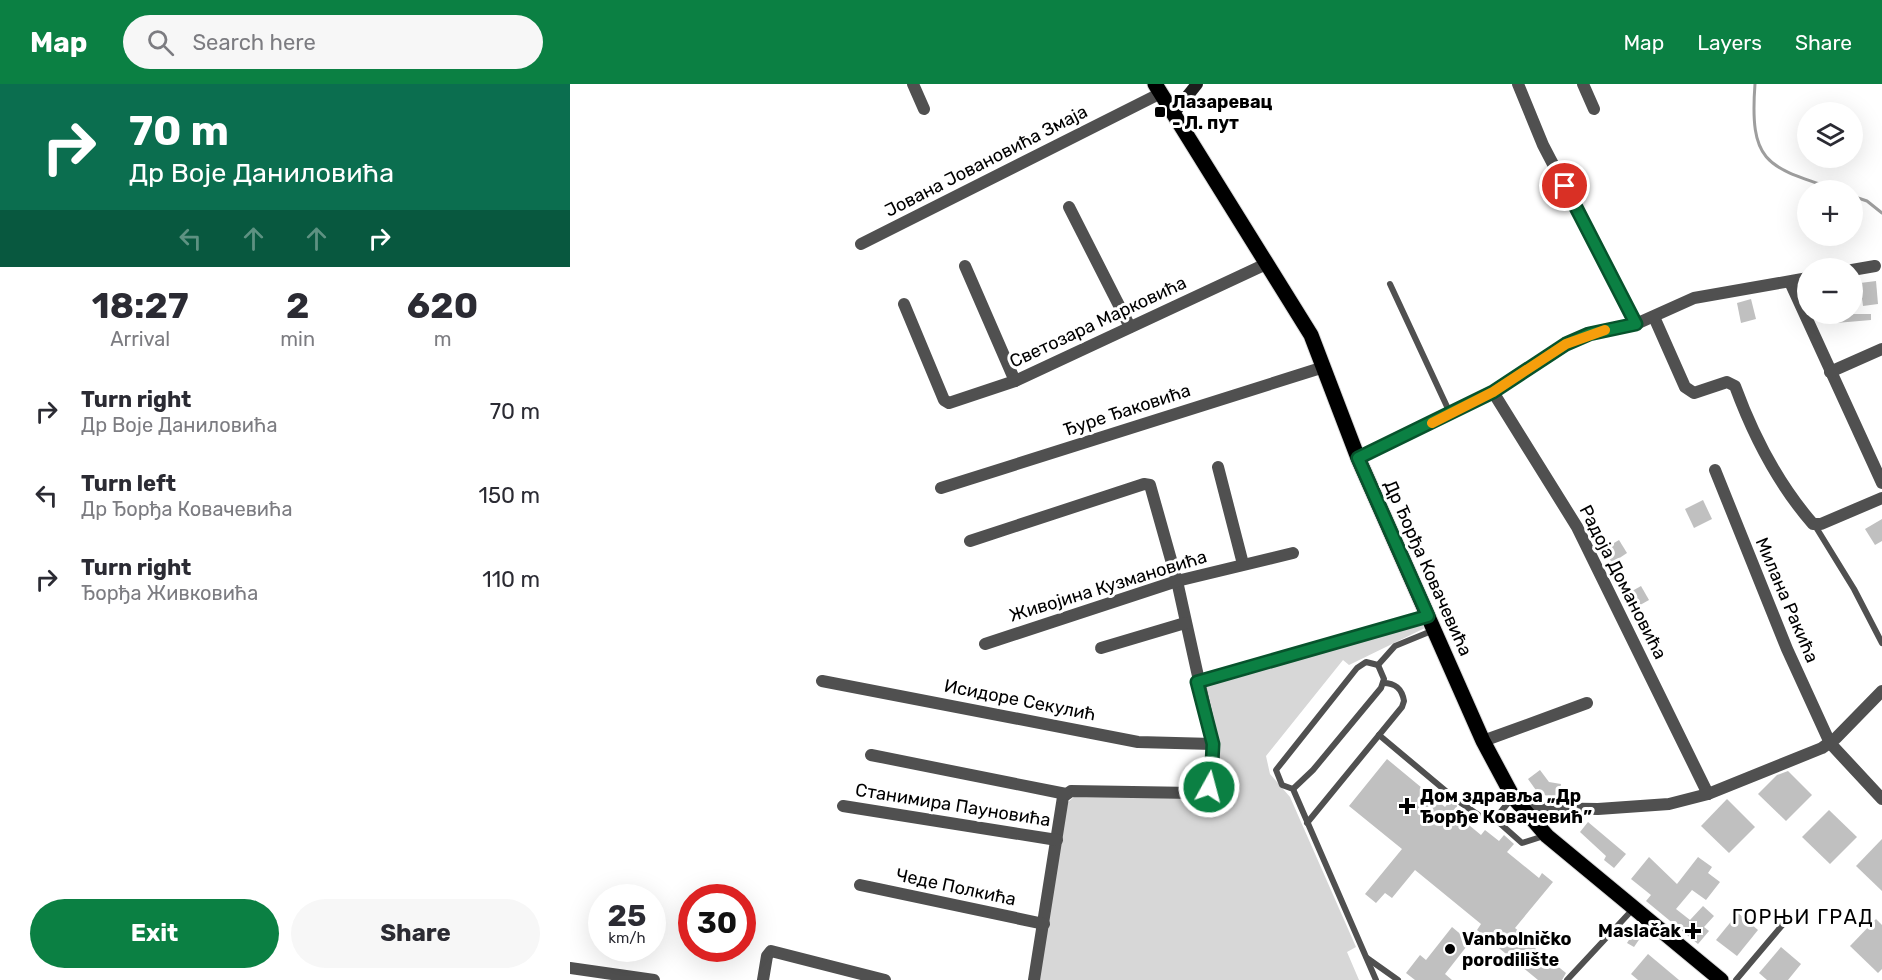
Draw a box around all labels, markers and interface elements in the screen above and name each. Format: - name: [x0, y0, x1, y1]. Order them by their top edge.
- search box: [123, 15, 543, 69]
- text: Map: [30, 26, 87, 59]
- icon: search: [144, 26, 177, 59]
- text: Search here: [192, 29, 316, 56]
- text: Map: [1623, 30, 1664, 55]
- text: Layers: [1697, 30, 1762, 55]
- text: Share: [1795, 30, 1852, 55]
- place label: Лазаревац - Л. пут: [1172, 91, 1273, 134]
- street label: Јована Јовановића Змаја: [881, 100, 1091, 222]
- map controls: [1797, 102, 1863, 324]
- button: layers: [1797, 102, 1863, 168]
- marker: Лазаревац - Л. пут: [1153, 105, 1167, 119]
- text: 70 m: [129, 106, 229, 156]
- icon: right: [30, 108, 108, 186]
- text: Др Воје Даниловића: [129, 157, 394, 189]
- pin: [1539, 160, 1590, 211]
- icon: arrive: [1548, 169, 1581, 202]
- button: +: [1797, 180, 1863, 246]
- icon: left: [174, 222, 207, 255]
- icon: ahead: [237, 222, 270, 255]
- icon: ahead: [300, 222, 333, 255]
- icon: right: [363, 222, 396, 255]
- button: −: [1797, 258, 1863, 324]
- street label: Светозара Марковића: [1006, 271, 1190, 373]
- text: 18:27: [92, 284, 189, 327]
- text: 2: [286, 284, 309, 327]
- text: 620: [407, 284, 478, 327]
- text: Arrival: [110, 327, 170, 351]
- text: min: [280, 327, 315, 351]
- text: m: [434, 327, 451, 351]
- street label: Ђуре Ђаковића: [1061, 379, 1193, 441]
- text: Turn right: [81, 386, 191, 413]
- icon: right: [30, 395, 63, 428]
- text: 70 m: [490, 398, 540, 425]
- text: Др Воје Даниловића: [81, 413, 277, 437]
- text: Turn left: [81, 470, 176, 497]
- street label: Др Ђорђа Ковачевића: [1379, 477, 1477, 659]
- icon: left: [30, 479, 63, 512]
- text: 150 m: [479, 482, 540, 509]
- text: Др Ђорђа Ковачевића: [81, 497, 292, 521]
- street label: Радоја Домановића: [1575, 501, 1671, 663]
- street label: Милана Ракића: [1751, 534, 1823, 666]
- street label: Живојина Кузмановића: [1007, 545, 1209, 627]
- text: Turn right: [81, 554, 191, 581]
- icon: right: [30, 563, 63, 596]
- text: 110 m: [482, 566, 540, 593]
- text: Ђорђа Живковића: [81, 581, 258, 605]
- street label: Исидоре Секулић: [942, 674, 1098, 726]
- position arrow: [1177, 755, 1241, 819]
- street label: Станимира Пауновића: [854, 779, 1052, 831]
- place label: Дом здравља „Др Ђорђе Ковачевић”: [1420, 785, 1592, 828]
- marker: Дом здравља „Др Ђорђе Ковачевић”: [1398, 797, 1416, 815]
- street label: Чеде Полкића: [894, 864, 1018, 910]
- speed limit sign: 30: [678, 884, 756, 962]
- text: 25: [608, 898, 646, 934]
- button: Exit: [30, 899, 279, 968]
- button: Share: [291, 899, 540, 968]
- district label: ГОРЊИ ГРАД: [1732, 905, 1874, 929]
- place label: Maslačak: [1598, 920, 1681, 942]
- marker: Maslačak: [1686, 924, 1700, 938]
- place label: Vanbolničko porodilište: [1462, 928, 1572, 971]
- text: km/h: [608, 929, 646, 947]
- marker: Vanbolničko porodilište: [1443, 942, 1457, 956]

